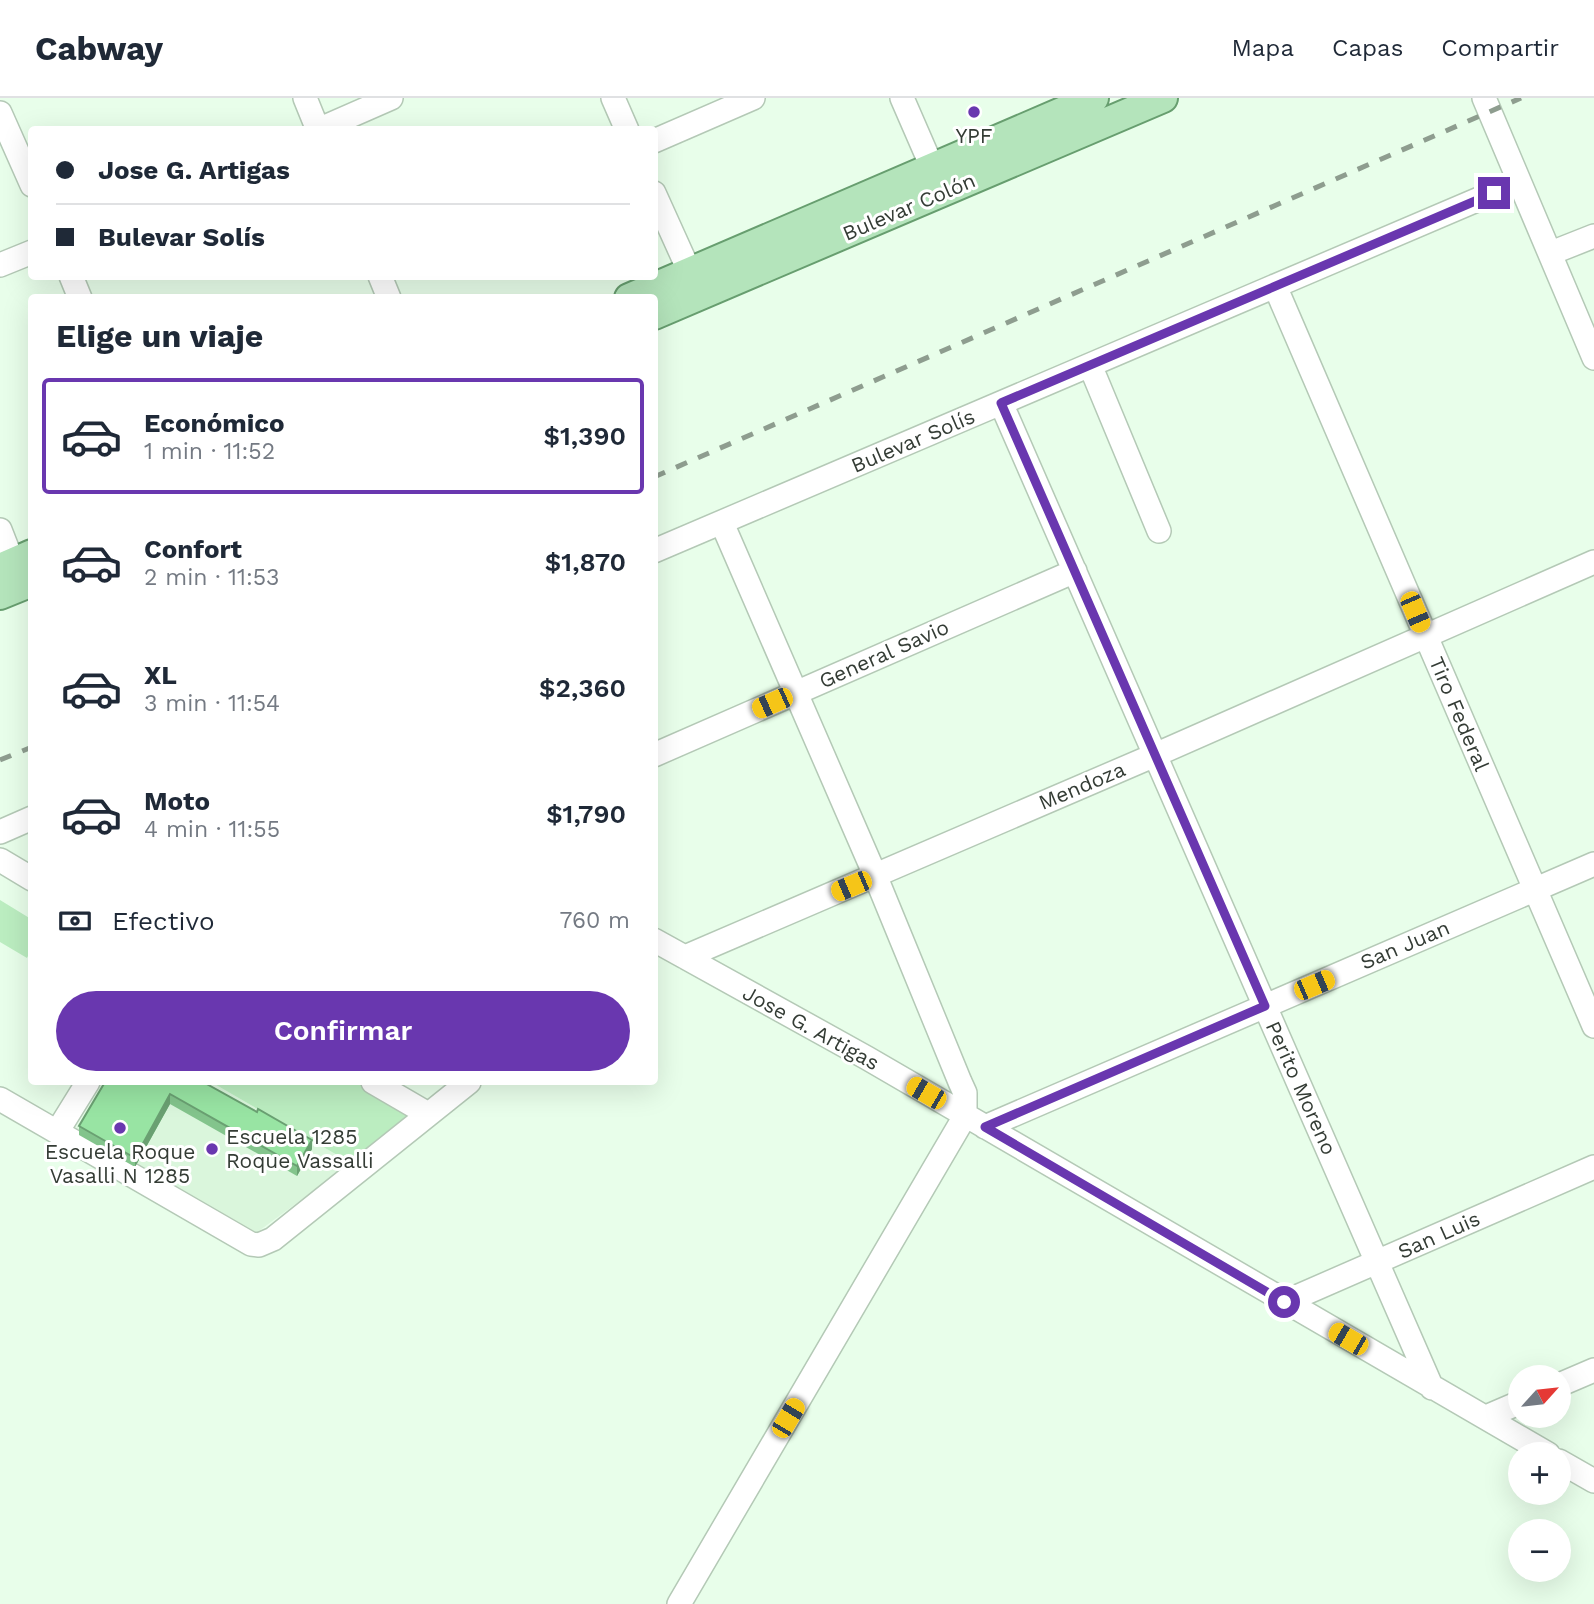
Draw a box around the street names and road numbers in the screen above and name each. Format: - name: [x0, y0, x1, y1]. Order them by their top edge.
- street label: Bulevar Colón: [839, 167, 979, 246]
- street label: Bulevar Solís: [847, 403, 978, 478]
- street label: General Savio: [815, 614, 953, 693]
- street label: Tiro Federal: [1424, 653, 1495, 775]
- street label: Mendoza: [1035, 756, 1129, 815]
- street label: San Juan: [1356, 915, 1453, 974]
- street label: Jose G. Artigas: [739, 980, 884, 1075]
- street label: Perito Moreno: [1261, 1017, 1342, 1159]
- street label: San Luis: [1394, 1205, 1484, 1264]

